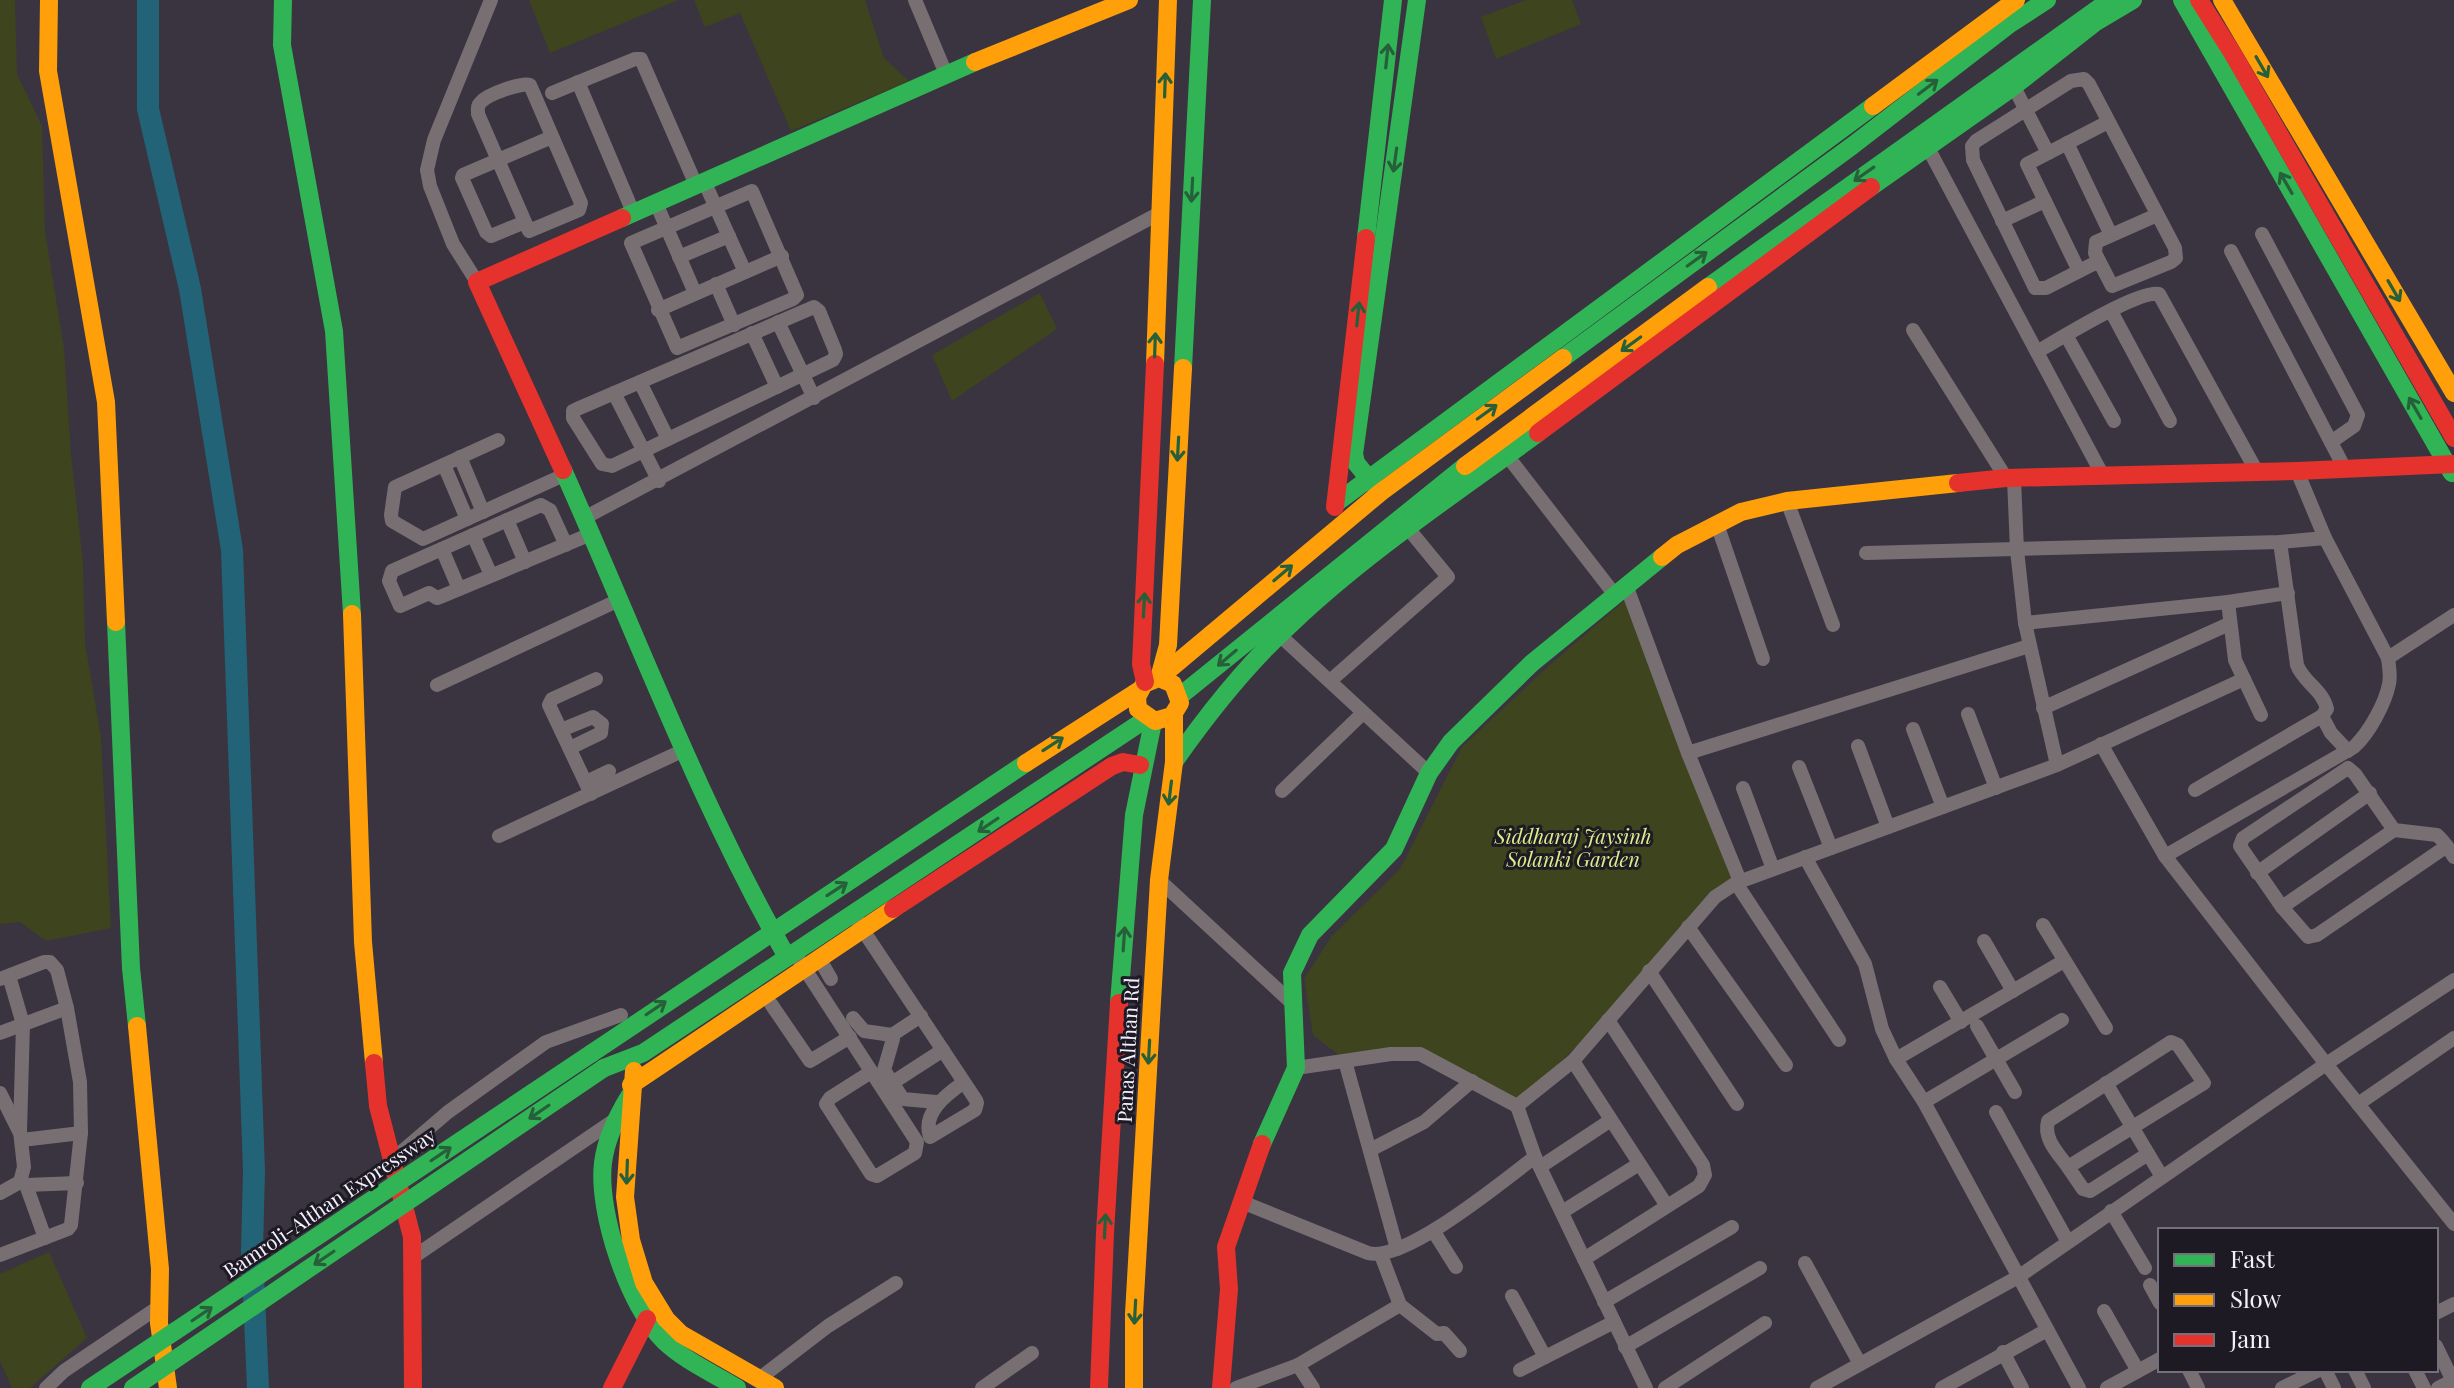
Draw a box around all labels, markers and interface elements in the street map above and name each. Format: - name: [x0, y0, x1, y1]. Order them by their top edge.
- one-way arrow: [1380, 43, 1395, 69]
- one-way arrow: [2254, 55, 2270, 78]
- one-way arrow: [1157, 72, 1172, 99]
- one-way arrow: [1917, 78, 1938, 96]
- one-way arrow: [1387, 147, 1402, 173]
- one-way arrow: [1853, 166, 1875, 182]
- one-way arrow: [2278, 172, 2294, 195]
- one-way arrow: [1184, 176, 1199, 203]
- one-way arrow: [1686, 251, 1707, 268]
- one-way arrow: [2386, 279, 2402, 302]
- one-way arrow: [1350, 301, 1365, 328]
- one-way arrow: [1147, 332, 1163, 359]
- one-way arrow: [1621, 335, 1642, 352]
- one-way arrow: [2407, 397, 2422, 421]
- one-way arrow: [1475, 404, 1497, 421]
- one-way arrow: [1171, 435, 1186, 462]
- one-way arrow: [1272, 564, 1292, 582]
- one-way arrow: [1137, 592, 1152, 619]
- one-way arrow: [1217, 649, 1237, 667]
- one-way arrow: [1042, 736, 1064, 753]
- one-way arrow: [1162, 779, 1177, 806]
- one-way arrow: [978, 817, 1000, 833]
- park label: Siddharaj Jaysinh Solanki Garden: [1494, 822, 1651, 872]
- one-way arrow: [825, 880, 848, 896]
- one-way arrow: [1117, 926, 1132, 953]
- street label: Panas Althan Rd: [1110, 976, 1144, 1123]
- one-way arrow: [644, 1000, 667, 1016]
- one-way arrow: [1142, 1038, 1157, 1065]
- one-way arrow: [529, 1104, 551, 1120]
- street label: Bamroli-Althan Expressway: [218, 1121, 440, 1283]
- one-way arrow: [430, 1145, 452, 1162]
- one-way arrow: [619, 1158, 634, 1185]
- one-way arrow: [1098, 1213, 1113, 1240]
- legend: [2158, 1228, 2438, 1372]
- text: Fast: [2230, 1242, 2275, 1274]
- one-way arrow: [314, 1250, 336, 1266]
- text: Slow: [2230, 1282, 2282, 1314]
- one-way arrow: [1127, 1298, 1142, 1325]
- one-way arrow: [190, 1305, 212, 1322]
- text: Jam: [2229, 1322, 2271, 1354]

